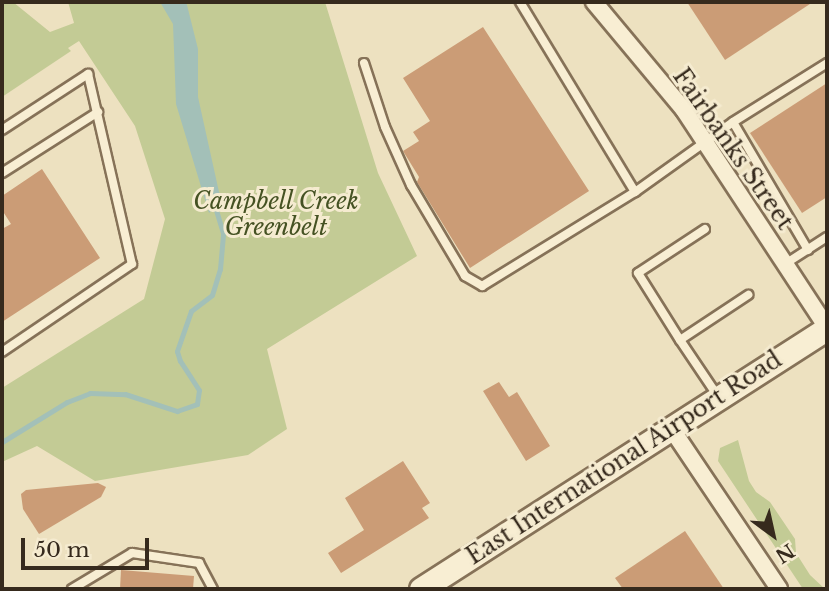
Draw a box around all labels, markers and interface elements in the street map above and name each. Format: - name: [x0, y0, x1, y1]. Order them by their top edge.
- street label: Fairbanks Street: [667, 63, 799, 235]
- park label: Campbell Creek Greenbelt: [193, 187, 359, 241]
- street label: East International Airport Road: [461, 345, 787, 571]
- north arrow: [738, 500, 808, 570]
- scale bar: [24, 524, 152, 568]
- text: 50 m: [34, 537, 89, 563]
- text: N: [771, 539, 798, 568]

